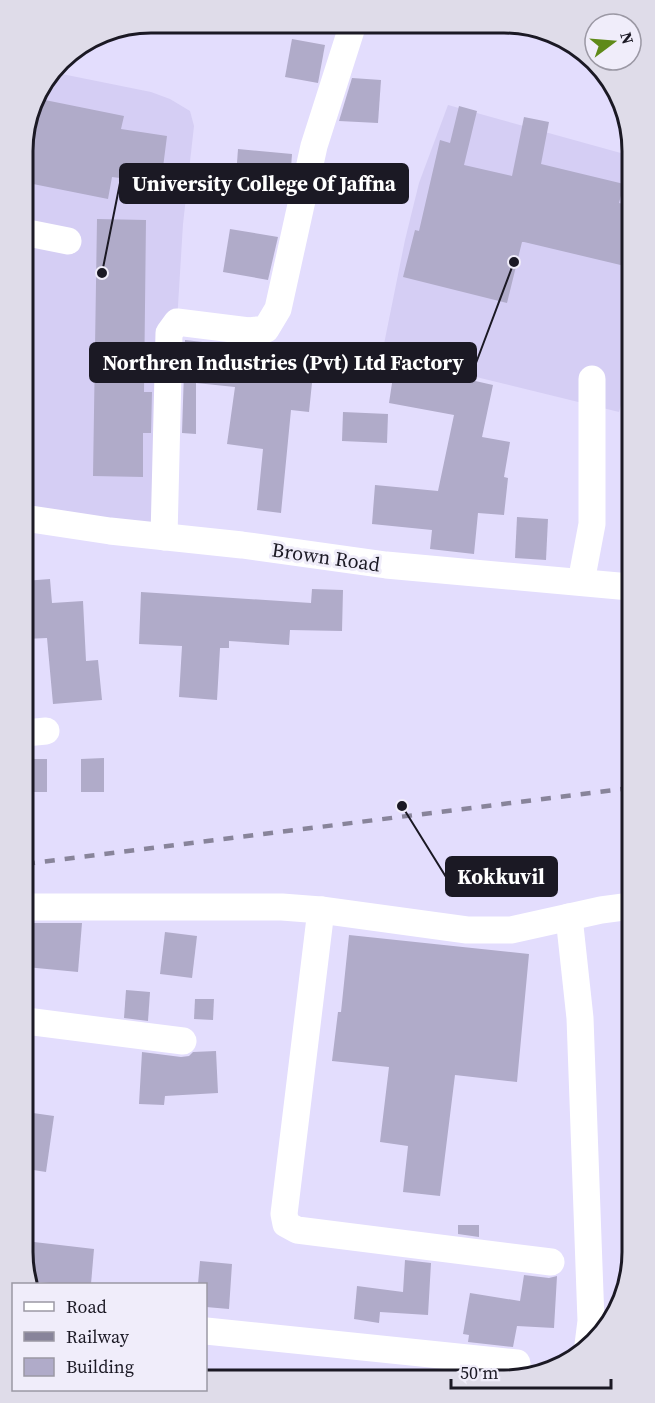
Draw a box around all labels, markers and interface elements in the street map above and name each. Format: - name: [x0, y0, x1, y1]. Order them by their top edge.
- north arrow: [583, 12, 643, 72]
- text: N: [615, 29, 640, 47]
- callout: University College Of Jaffna: [120, 164, 408, 203]
- text: University College Of Jaffna: [132, 169, 397, 198]
- callout: Northren Industries (Pvt) Ltd Factory: [90, 343, 476, 382]
- text: Northren Industries (Pvt) Ltd Factory: [102, 348, 464, 377]
- street label: Brown Road: [270, 536, 383, 579]
- callout: Kokkuvil: [446, 857, 557, 896]
- text: Kokkuvil: [457, 862, 545, 891]
- legend: [12, 1283, 207, 1391]
- text: Road: [66, 1294, 107, 1319]
- text: Railway: [66, 1324, 130, 1349]
- scale bar: [451, 1352, 612, 1390]
- text: Building: [66, 1354, 134, 1379]
- text: 50 m: [460, 1360, 498, 1385]

